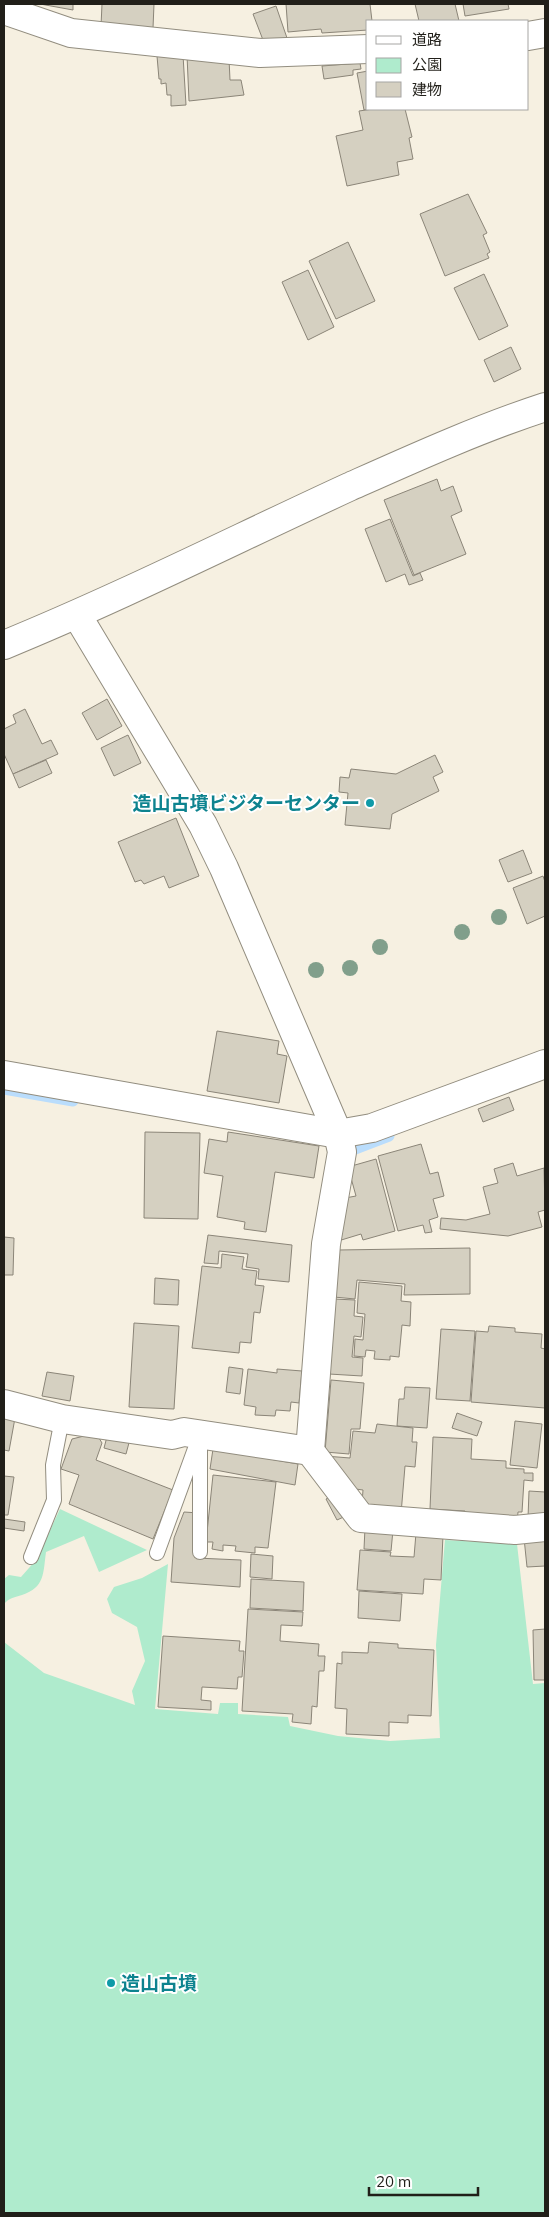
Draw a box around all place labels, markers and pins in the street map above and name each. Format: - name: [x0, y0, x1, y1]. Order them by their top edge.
- place label: 造山古墳ビジターセンター: [132, 791, 360, 815]
- marker: 造山古墳ビジターセンター: [364, 797, 376, 809]
- place label: 造山古墳: [121, 1971, 197, 1995]
- marker: 造山古墳: [105, 1977, 117, 1989]

